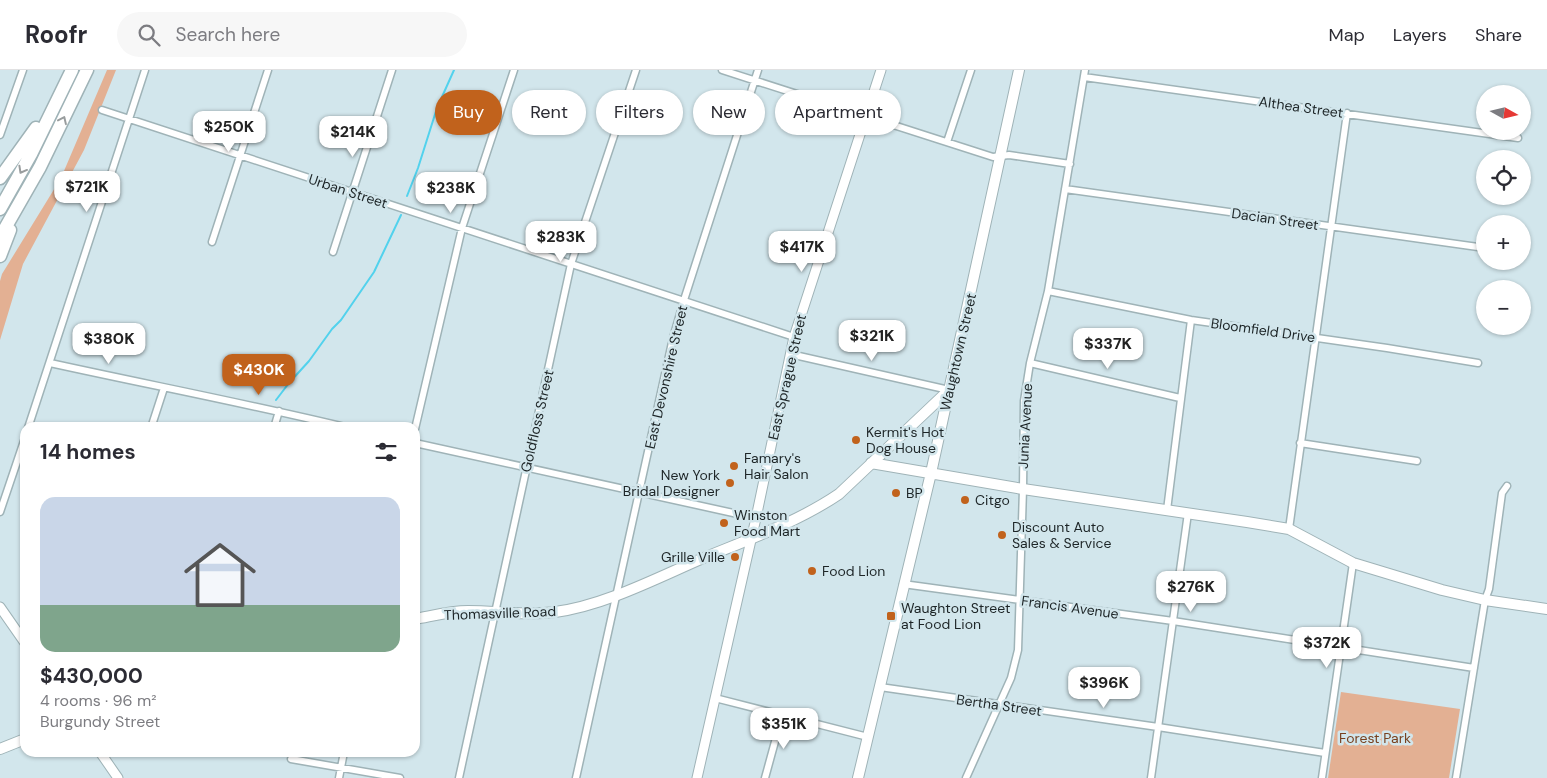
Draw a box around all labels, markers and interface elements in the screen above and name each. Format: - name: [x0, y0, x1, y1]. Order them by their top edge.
- search box: [117, 12, 467, 57]
- text: Roofr: [25, 19, 87, 50]
- icon: search: [135, 21, 163, 49]
- text: Search here: [175, 22, 280, 47]
- text: Map: [1329, 23, 1365, 47]
- text: Layers: [1393, 23, 1447, 47]
- text: Share: [1475, 23, 1522, 47]
- north arrow: [1476, 85, 1531, 140]
- map controls: [1476, 85, 1531, 335]
- chip: Buy: [435, 90, 502, 135]
- chip: Rent: [512, 90, 586, 135]
- chip: Filters: [596, 90, 683, 135]
- chip: New: [693, 90, 765, 135]
- chip: Apartment: [775, 90, 901, 135]
- street label: Althea Street: [1258, 92, 1344, 122]
- pin: $250K: [194, 111, 264, 153]
- one-way arrow: [57, 116, 67, 125]
- text: $250K: [204, 116, 254, 137]
- pin: $214K: [318, 116, 388, 158]
- text: $214K: [330, 121, 376, 142]
- button: locate: [1476, 150, 1531, 205]
- one-way arrow: [18, 165, 28, 174]
- pin: $721K: [52, 170, 122, 213]
- street label: Urban Street: [306, 170, 390, 212]
- pin: $238K: [416, 172, 486, 214]
- text: $721K: [65, 176, 109, 197]
- text: $238K: [426, 177, 476, 198]
- street label: Dacian Street: [1230, 204, 1320, 234]
- button: +: [1476, 215, 1531, 270]
- pin: $283K: [526, 220, 596, 263]
- text: $283K: [536, 226, 586, 247]
- pin: $417K: [767, 230, 837, 273]
- text: $417K: [780, 236, 824, 257]
- button: −: [1476, 280, 1531, 335]
- street label: Waughtown Street: [936, 292, 980, 412]
- street label: East Devonshire Street: [641, 303, 691, 451]
- street label: East Sprague Street: [764, 312, 810, 442]
- street label: Bloomfield Drive: [1210, 314, 1316, 346]
- pin: $321K: [837, 320, 907, 362]
- pin: $380K: [74, 322, 144, 365]
- text: $321K: [850, 325, 894, 346]
- text: $380K: [83, 328, 135, 349]
- pin: $337K: [1073, 328, 1143, 370]
- text: $337K: [1084, 333, 1132, 354]
- pin: $430K: [224, 354, 294, 396]
- text: $430K: [233, 359, 285, 380]
- street label: Goldfloss Street: [516, 368, 558, 474]
- street label: Junia Avenue: [1014, 383, 1036, 469]
- place label: Kermit's Hot Dog House: [866, 423, 944, 457]
- marker: Kermit's Hot Dog House: [850, 434, 862, 446]
- text: 14 homes: [40, 438, 136, 466]
- icon: filters: [372, 438, 400, 466]
- place label: Famary's Hair Salon: [744, 449, 809, 483]
- marker: Famary's Hair Salon: [728, 460, 740, 472]
- place label: New York Bridal Designer: [623, 466, 720, 500]
- marker: New York Bridal Designer: [724, 477, 736, 489]
- place label: BP: [906, 484, 923, 502]
- marker: BP: [890, 487, 902, 499]
- place label: Citgo: [975, 491, 1010, 509]
- marker: Citgo: [959, 494, 971, 506]
- place label: Winston Food Mart: [734, 506, 800, 540]
- marker: Winston Food Mart: [718, 517, 730, 529]
- place label: Discount Auto Sales & Service: [1012, 518, 1112, 552]
- marker: Discount Auto Sales & Service: [996, 529, 1008, 541]
- icon: home: [175, 530, 265, 620]
- place label: Grille Ville: [661, 548, 725, 566]
- marker: Grille Ville: [729, 551, 741, 563]
- place label: Food Lion: [822, 562, 885, 580]
- marker: Food Lion: [806, 565, 818, 577]
- pin: $276K: [1156, 570, 1226, 613]
- text: $276K: [1167, 576, 1215, 597]
- street label: Francis Avenue: [1020, 591, 1120, 623]
- place label: Waughton Street at Food Lion: [901, 599, 1010, 633]
- street label: Thomasville Road: [444, 602, 556, 624]
- marker: Waughton Street at Food Lion: [885, 610, 897, 622]
- pin: $372K: [1292, 626, 1362, 669]
- text: $372K: [1303, 632, 1351, 653]
- text: $430,000: [40, 662, 143, 690]
- pin: $396K: [1069, 666, 1139, 709]
- text: $396K: [1079, 672, 1129, 693]
- text: 4 rooms · 96 m²: [40, 690, 156, 711]
- street label: Bertha Street: [955, 690, 1043, 720]
- pin: $351K: [749, 708, 819, 750]
- text: Burgundy Street: [40, 711, 160, 732]
- text: $351K: [761, 713, 807, 734]
- park label: Forest Park: [1339, 729, 1411, 747]

